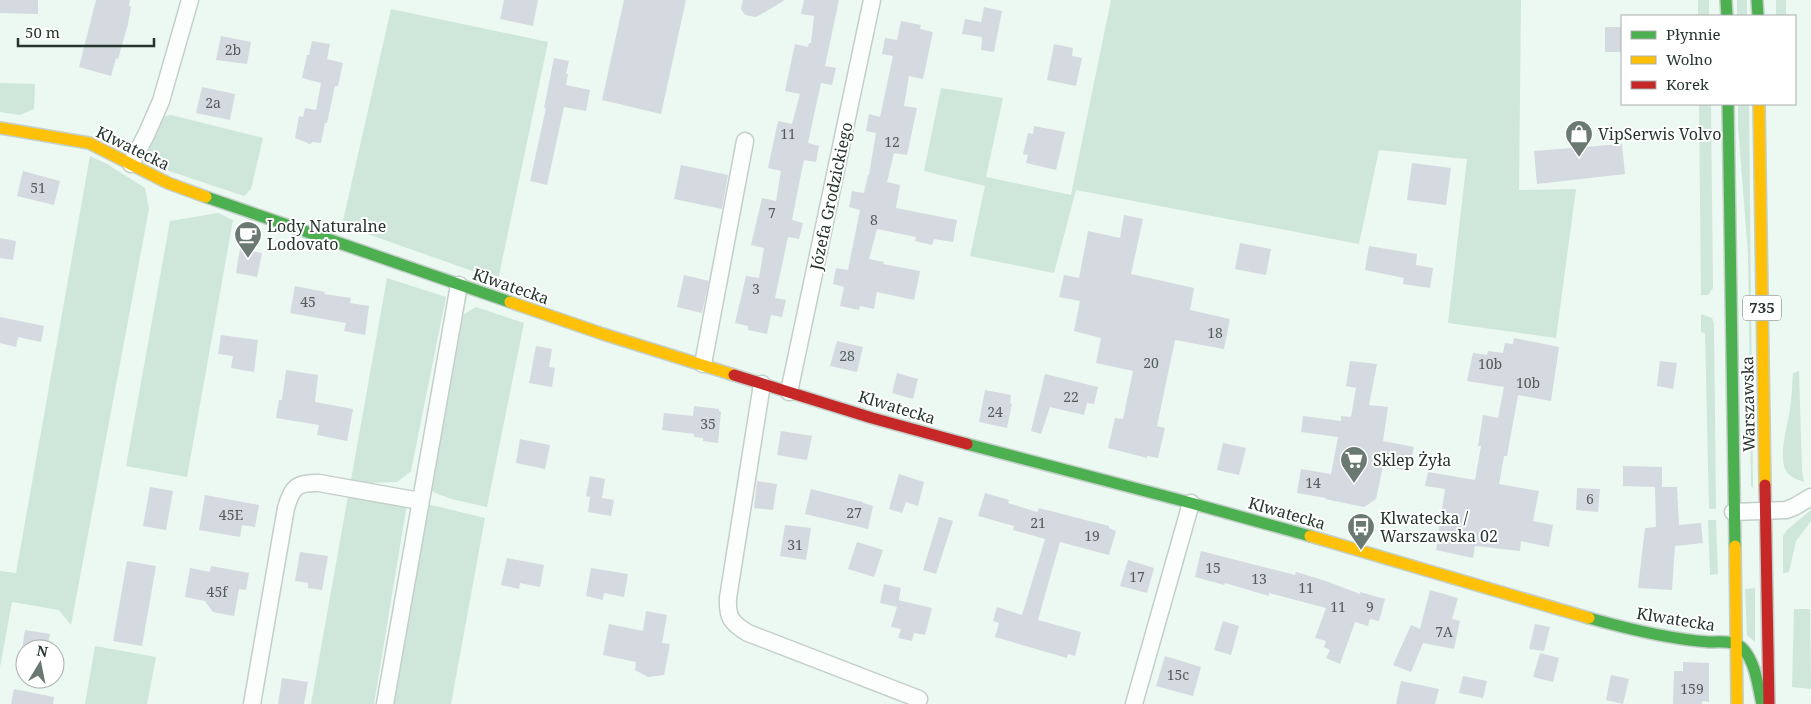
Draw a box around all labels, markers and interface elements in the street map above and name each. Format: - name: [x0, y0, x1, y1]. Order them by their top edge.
- scale bar: [18, 15, 154, 47]
- legend: [1621, 15, 1796, 105]
- text: 50 m: [25, 22, 60, 42]
- text: Płynnie: [1666, 24, 1721, 44]
- house number: 2b: [225, 40, 241, 59]
- text: Wolno: [1666, 49, 1712, 69]
- text: Korek: [1666, 74, 1709, 94]
- house number: 2a: [205, 93, 221, 112]
- shop icon: VipSerwis Volvo: [1564, 119, 1594, 158]
- street label: Józefa Grodzickiego: [804, 120, 857, 273]
- street label: Klwatecka: [92, 121, 174, 175]
- place label: VipSerwis Volvo: [1598, 123, 1721, 145]
- house number: 11: [780, 124, 796, 143]
- house number: 12: [884, 132, 900, 151]
- house number: 51: [30, 178, 46, 197]
- house number: 7: [768, 203, 776, 222]
- house number: 8: [870, 210, 878, 229]
- place label: Lody Naturalne Lodovato: [267, 215, 386, 255]
- cafe icon: Lody Naturalne Lodovato: [233, 220, 263, 259]
- street label: Klwatecka: [470, 263, 552, 309]
- house number: 3: [752, 279, 760, 298]
- house number: 45: [300, 292, 316, 311]
- road number: 735: [1743, 296, 1781, 320]
- house number: 18: [1207, 323, 1223, 342]
- house number: 28: [839, 346, 855, 365]
- house number: 20: [1143, 353, 1159, 372]
- house number: 10b: [1478, 354, 1502, 373]
- street label: Warszawska: [1736, 356, 1760, 452]
- house number: 10b: [1516, 373, 1540, 392]
- street label: Klwatecka: [856, 385, 938, 429]
- house number: 22: [1063, 387, 1079, 406]
- house number: 24: [987, 402, 1003, 421]
- house number: 35: [700, 414, 716, 433]
- supermarket icon: Sklep Żyła: [1339, 445, 1369, 484]
- place label: Sklep Żyła: [1373, 449, 1451, 471]
- house number: 14: [1305, 473, 1321, 492]
- house number: 6: [1586, 489, 1594, 508]
- street label: Klwatecka: [1246, 491, 1328, 535]
- house number: 27: [846, 503, 862, 522]
- house number: 45E: [219, 505, 243, 524]
- place label: Klwatecka / Warszawska 02: [1380, 507, 1498, 547]
- bus stop icon: Klwatecka / Warszawska 02: [1346, 512, 1376, 551]
- house number: 21: [1030, 513, 1046, 532]
- house number: 19: [1084, 526, 1100, 545]
- house number: 31: [787, 535, 803, 554]
- house number: 15: [1205, 558, 1221, 577]
- house number: 17: [1129, 567, 1145, 586]
- house number: 13: [1251, 569, 1267, 588]
- house number: 11: [1298, 578, 1314, 597]
- house number: 45f: [207, 582, 229, 601]
- house number: 11: [1330, 597, 1346, 616]
- house number: 9: [1366, 597, 1374, 616]
- street label: Klwatecka: [1635, 602, 1717, 636]
- house number: 7A: [1435, 622, 1453, 641]
- north arrow: [15, 639, 65, 689]
- text: N: [35, 640, 49, 661]
- house number: 15c: [1167, 665, 1189, 684]
- house number: 159: [1680, 679, 1704, 698]

